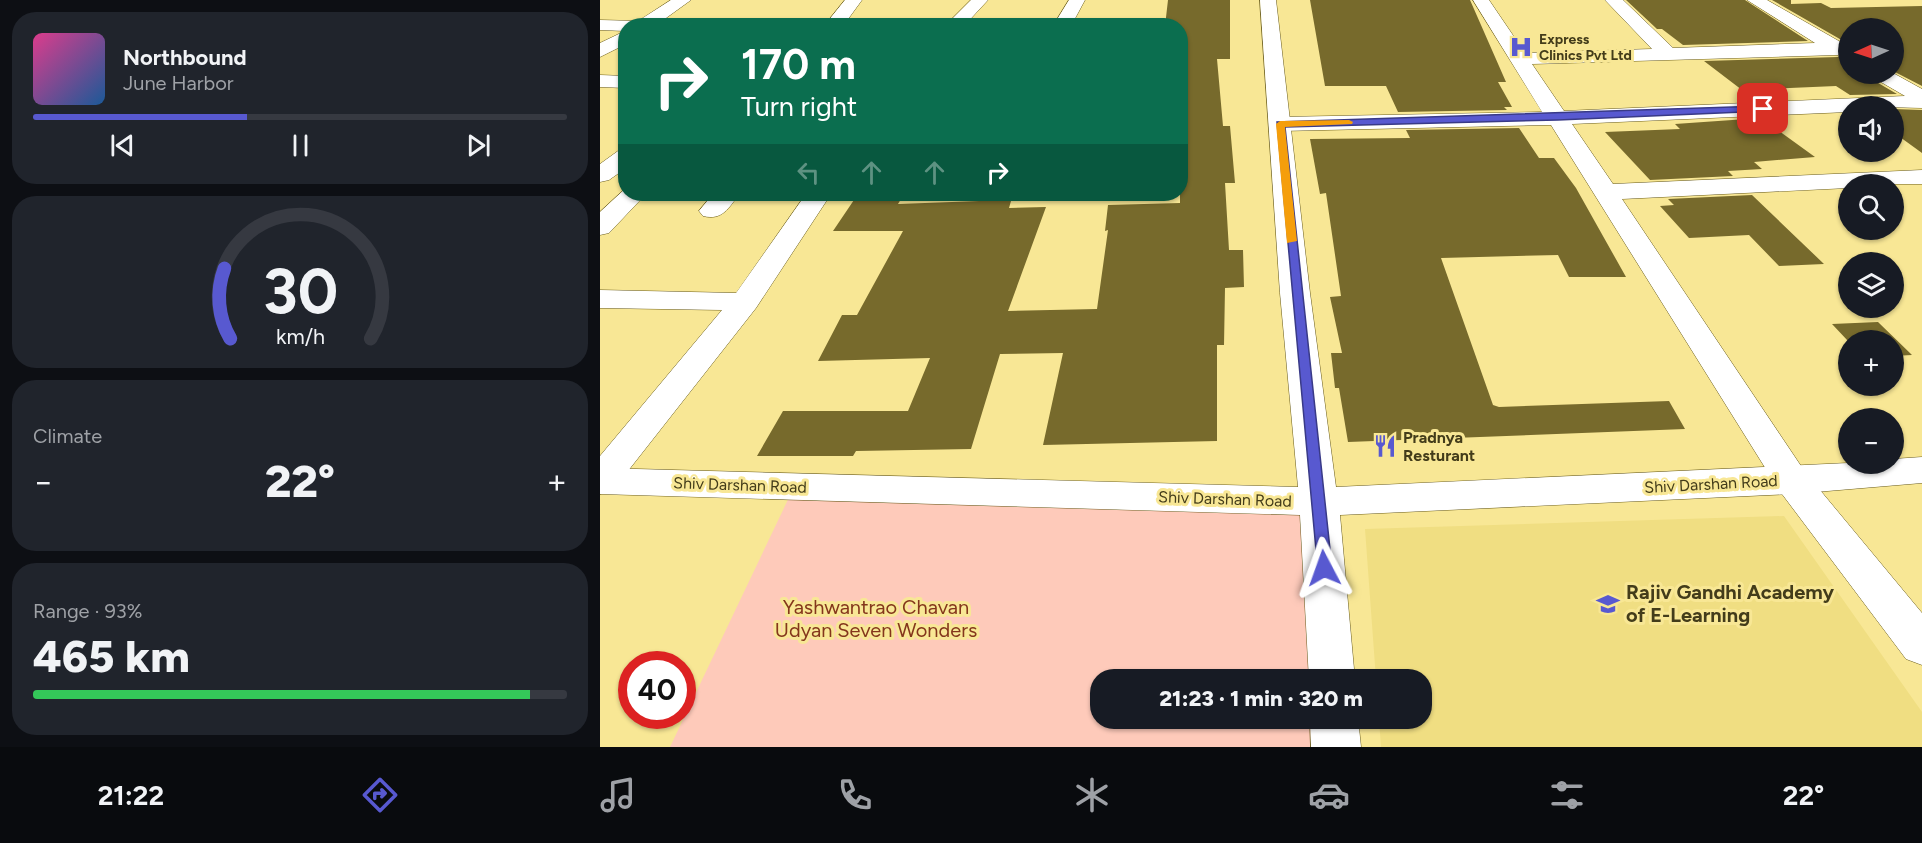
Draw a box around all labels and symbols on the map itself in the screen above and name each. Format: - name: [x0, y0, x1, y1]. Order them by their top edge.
- north arrow: [1838, 18, 1904, 84]
- place label: Express Clinics Pvt Ltd: [1539, 31, 1632, 64]
- hospital icon: Express Clinics Pvt Ltd: [1508, 34, 1534, 60]
- pin: [1737, 83, 1788, 134]
- place label: Pradnya Resturant: [1403, 428, 1475, 465]
- restaurant icon: Pradnya Resturant: [1372, 433, 1398, 459]
- street label: Shiv Darshan Road: [1644, 471, 1778, 497]
- street label: Shiv Darshan Road: [673, 473, 807, 497]
- street label: Shiv Darshan Road: [1158, 487, 1292, 511]
- position arrow: [1292, 536, 1356, 600]
- place label: Rajiv Gandhi Academy of E-Learning: [1626, 580, 1834, 627]
- school or university icon: Rajiv Gandhi Academy of E-Learning: [1595, 591, 1621, 617]
- park label: Yashwantrao Chavan Udyan Seven Wonders: [775, 595, 977, 642]
- speed limit sign: 40: [618, 651, 696, 729]

